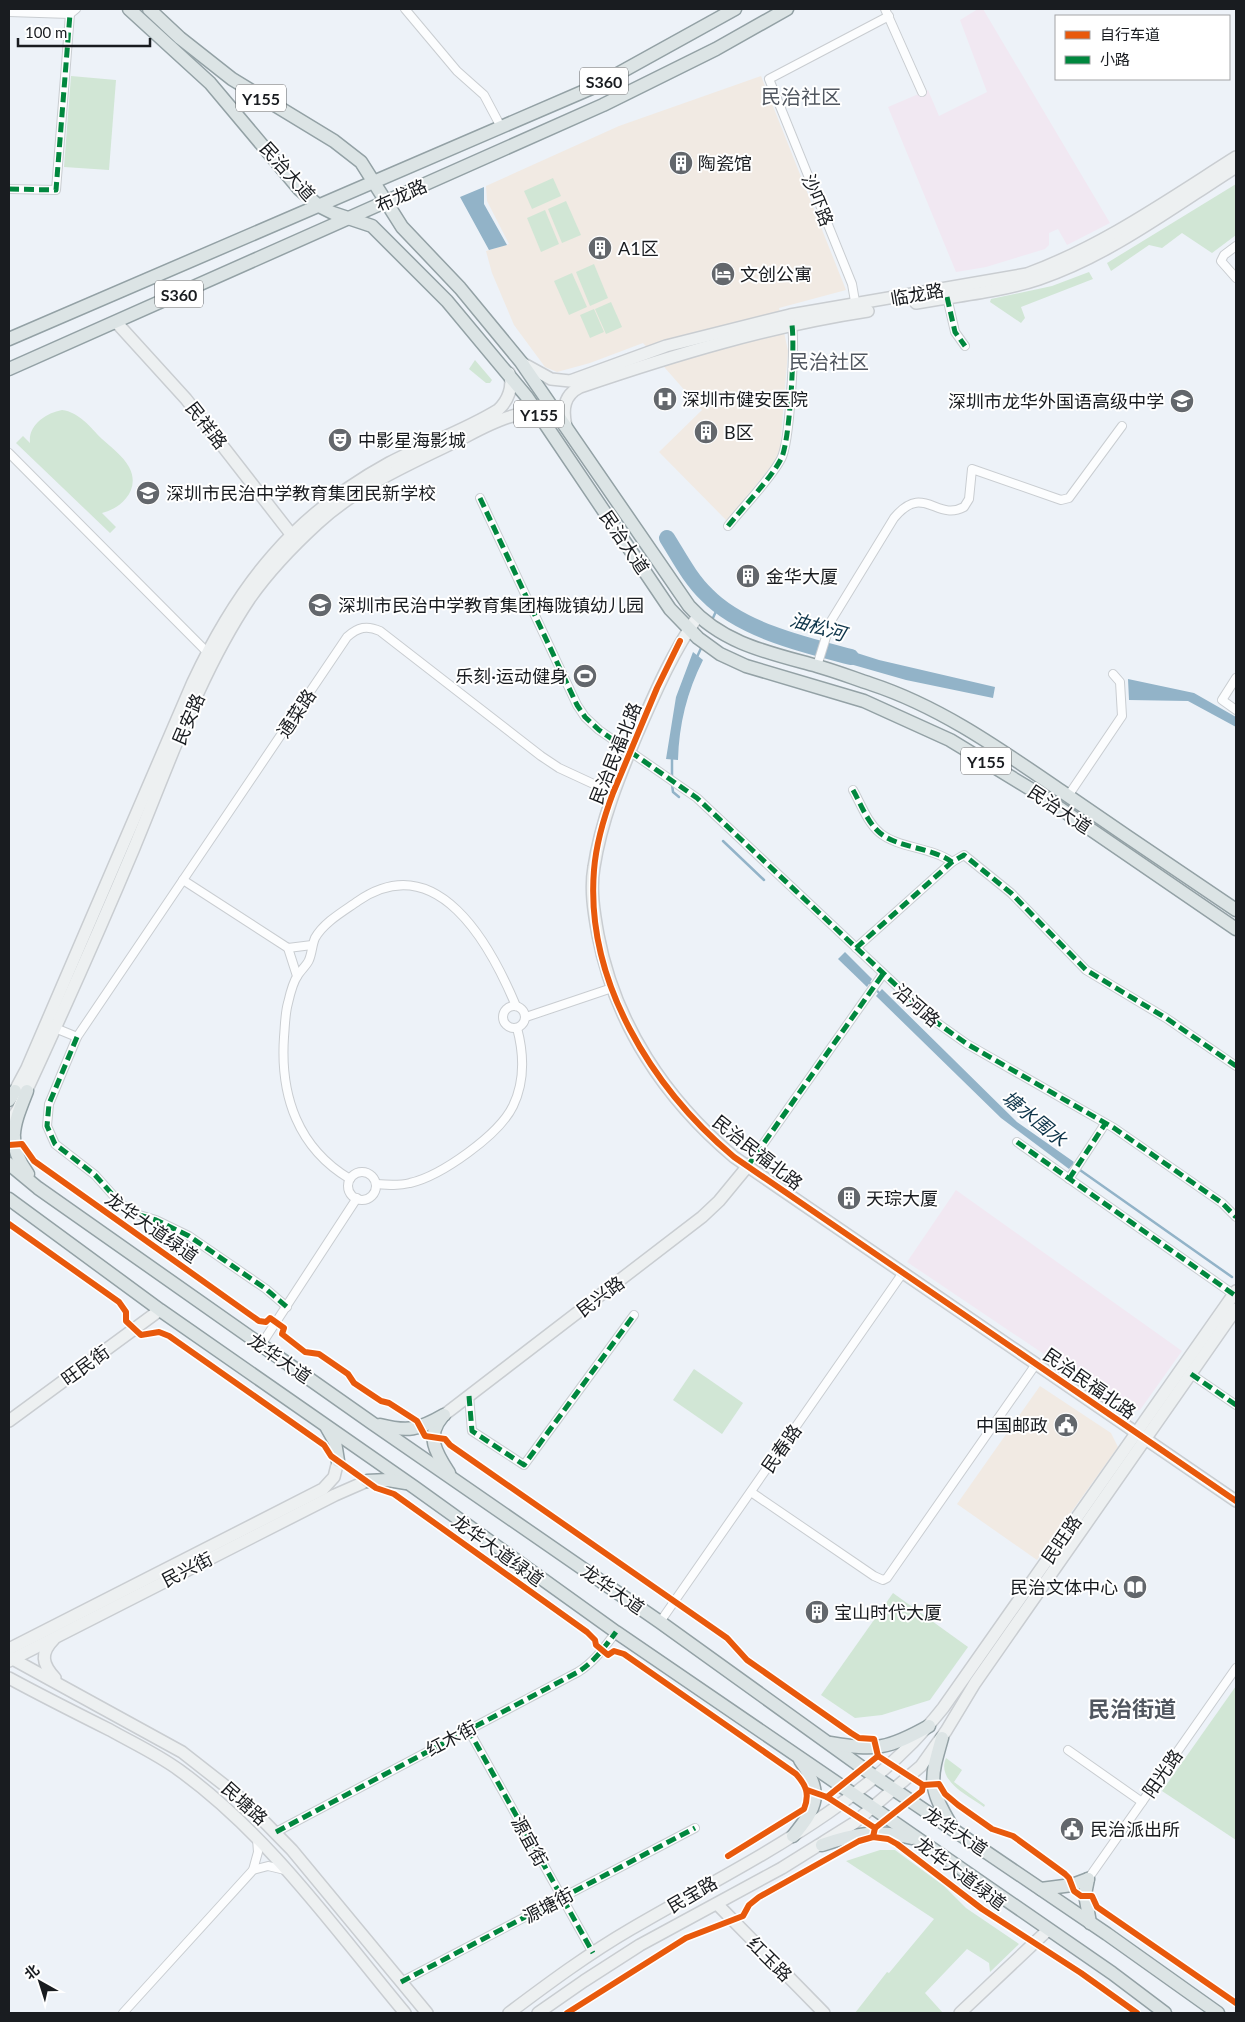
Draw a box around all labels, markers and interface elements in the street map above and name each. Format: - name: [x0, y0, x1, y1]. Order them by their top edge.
- scale bar: [18, 15, 150, 47]
- legend: [1055, 15, 1230, 80]
- text: 100 m: [25, 23, 67, 41]
- text: 自行车道: [1100, 25, 1160, 43]
- text: 小路: [1100, 50, 1130, 68]
- road number: S360: [580, 68, 628, 94]
- district label: 民治社区: [761, 84, 841, 108]
- road number: Y155: [236, 85, 286, 112]
- street label: 民治大道: [256, 137, 320, 205]
- building icon: 陶瓷馆: [668, 150, 694, 176]
- place label: 陶瓷馆: [698, 152, 752, 174]
- street label: 沙吓路: [798, 171, 838, 229]
- street label: 布龙路: [372, 174, 430, 216]
- building icon: A1区: [587, 235, 613, 261]
- place label: A1区: [618, 237, 659, 259]
- hotel icon: 文创公寓: [710, 261, 736, 287]
- place label: 文创公寓: [740, 263, 812, 285]
- street label: 临龙路: [889, 278, 945, 310]
- road number: S360: [155, 280, 203, 308]
- district label: 民治社区: [789, 349, 869, 373]
- hospital icon: 深圳市健安医院: [652, 386, 678, 412]
- place label: 深圳市健安医院: [682, 388, 808, 410]
- school or university icon: 深圳市龙华外国语高级中学: [1169, 388, 1195, 414]
- place label: 深圳市龙华外国语高级中学: [948, 390, 1164, 412]
- street label: 民祥路: [182, 397, 232, 453]
- road number: Y155: [514, 400, 564, 428]
- building icon: B区: [693, 419, 719, 445]
- place label: B区: [724, 421, 754, 443]
- theatre icon: 中影星海影城: [327, 427, 353, 453]
- place label: 中影星海影城: [358, 429, 466, 451]
- school or university icon: 深圳市民治中学教育集团民新学校: [135, 480, 161, 506]
- place label: 深圳市民治中学教育集团民新学校: [166, 482, 436, 504]
- street label: 民治大道: [596, 506, 654, 578]
- building icon: 金华大厦: [735, 563, 761, 589]
- place label: 金华大厦: [766, 565, 838, 587]
- school or university icon: 深圳市民治中学教育集团梅陇镇幼儿园: [307, 592, 333, 618]
- place label: 深圳市民治中学教育集团梅陇镇幼儿园: [338, 594, 644, 616]
- water label: 油松河: [787, 607, 852, 646]
- sports icon: 乐刻·运动健身: [572, 663, 598, 689]
- place label: 乐刻·运动健身: [455, 665, 568, 687]
- street label: 通菜路: [272, 684, 320, 742]
- street label: 民安路: [167, 690, 209, 748]
- street label: 民治民福北路: [585, 699, 645, 807]
- road number: Y155: [961, 748, 1011, 774]
- street label: 民治大道: [1024, 780, 1096, 838]
- street label: 沿河路: [889, 979, 945, 1031]
- water label: 塘水围水: [998, 1085, 1073, 1151]
- street label: 民治民福北路: [709, 1110, 807, 1194]
- building icon: 天琮大厦: [836, 1185, 862, 1211]
- street label: 龙华大道绿道: [101, 1187, 203, 1267]
- place label: 天琮大厦: [866, 1187, 938, 1209]
- street label: 民兴路: [572, 1271, 628, 1321]
- street label: 龙华大道: [244, 1328, 316, 1388]
- street label: 旺民街: [57, 1340, 113, 1390]
- street label: 民治民福北路: [1039, 1343, 1141, 1423]
- public building icon: 中国邮政: [1053, 1412, 1079, 1438]
- place label: 中国邮政: [976, 1414, 1048, 1436]
- street label: 民春路: [757, 1420, 805, 1476]
- street label: 龙华大道绿道: [448, 1509, 548, 1591]
- street label: 民旺路: [1037, 1511, 1085, 1567]
- street label: 民兴街: [158, 1547, 216, 1591]
- street label: 龙华大道: [577, 1559, 649, 1619]
- library icon: 民治文体中心: [1122, 1574, 1148, 1600]
- place label: 民治文体中心: [1010, 1576, 1118, 1598]
- building icon: 宝山时代大厦: [804, 1599, 830, 1625]
- place label: 宝山时代大厦: [834, 1601, 942, 1623]
- district label: 民治街道: [1088, 1695, 1176, 1722]
- street label: 红木街: [422, 1716, 480, 1760]
- street label: 阳光路: [1138, 1745, 1186, 1801]
- street label: 民塘路: [218, 1777, 272, 1829]
- street label: 龙华大道: [920, 1802, 992, 1860]
- street label: 源宜街: [507, 1812, 553, 1870]
- public building icon: 民治派出所: [1059, 1816, 1085, 1842]
- place label: 民治派出所: [1090, 1818, 1180, 1840]
- street label: 龙华大道绿道: [911, 1832, 1011, 1914]
- street label: 民宝路: [663, 1871, 721, 1917]
- street label: 源塘街: [519, 1883, 577, 1927]
- street label: 红玉路: [743, 1932, 797, 1986]
- north arrow: [15, 1957, 65, 2007]
- text: 北: [21, 1960, 42, 1983]

